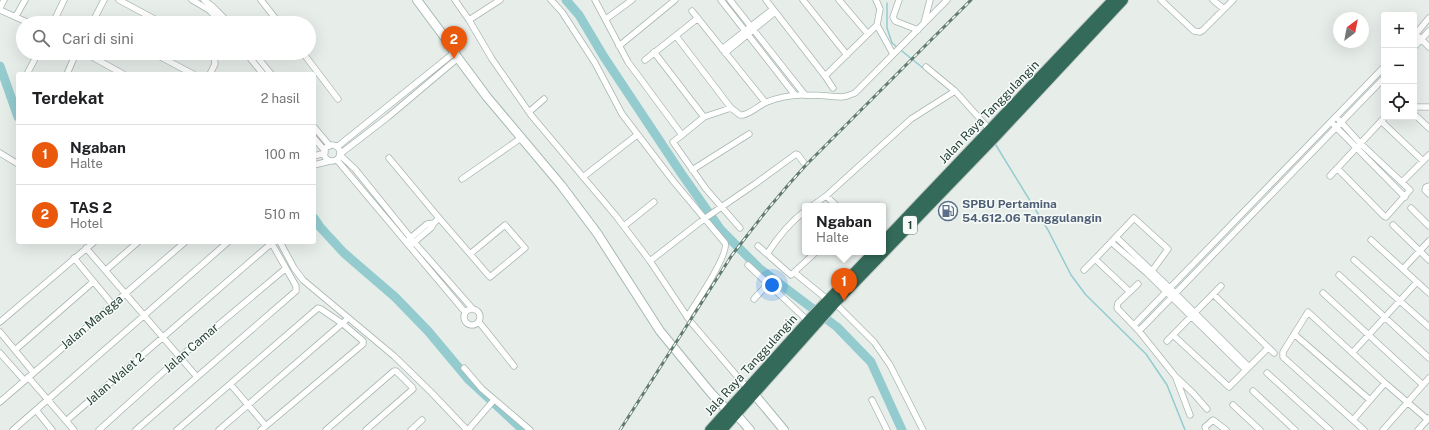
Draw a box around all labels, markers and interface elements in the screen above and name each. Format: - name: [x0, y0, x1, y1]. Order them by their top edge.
- north arrow: [1333, 12, 1369, 48]
- map controls: [1381, 12, 1417, 120]
- button: +: [1381, 12, 1417, 48]
- search box: [16, 16, 316, 60]
- pin: 2: [441, 26, 467, 59]
- icon: search: [30, 27, 52, 49]
- text: Cari di sini: [62, 30, 134, 47]
- button: −: [1381, 48, 1417, 84]
- street label: Jalan Raya Tanggulangin: [936, 58, 1042, 166]
- button: locate: [1381, 84, 1417, 120]
- text: Terdekat: [32, 88, 104, 108]
- text: 2 hasil: [261, 91, 300, 106]
- text: Ngaban: [70, 139, 126, 156]
- text: 1: [42, 147, 48, 162]
- text: 100 m: [264, 147, 300, 162]
- text: Halte: [70, 156, 103, 171]
- place label: SPBU Pertamina 54.612.06 Tanggulangin: [962, 197, 1102, 225]
- text: TAS 2: [70, 199, 112, 216]
- fuel station icon: SPBU Pertamina 54.612.06 Tanggulangin: [937, 200, 959, 222]
- popup: [802, 203, 886, 255]
- text: 2: [41, 207, 49, 222]
- text: 510 m: [264, 207, 300, 222]
- text: Ngaban: [816, 213, 872, 230]
- text: Hotel: [70, 216, 103, 231]
- road number: 1: [903, 216, 917, 234]
- text: Halte: [816, 230, 849, 245]
- pin: 1: [831, 268, 857, 301]
- your location: [762, 275, 782, 295]
- street label: Jalan Mangga: [58, 292, 126, 352]
- street label: Jala Raya Tanggulangin: [702, 312, 800, 418]
- street label: Jalan Camar: [161, 320, 221, 376]
- street label: Jalan Walet 2: [83, 350, 147, 408]

